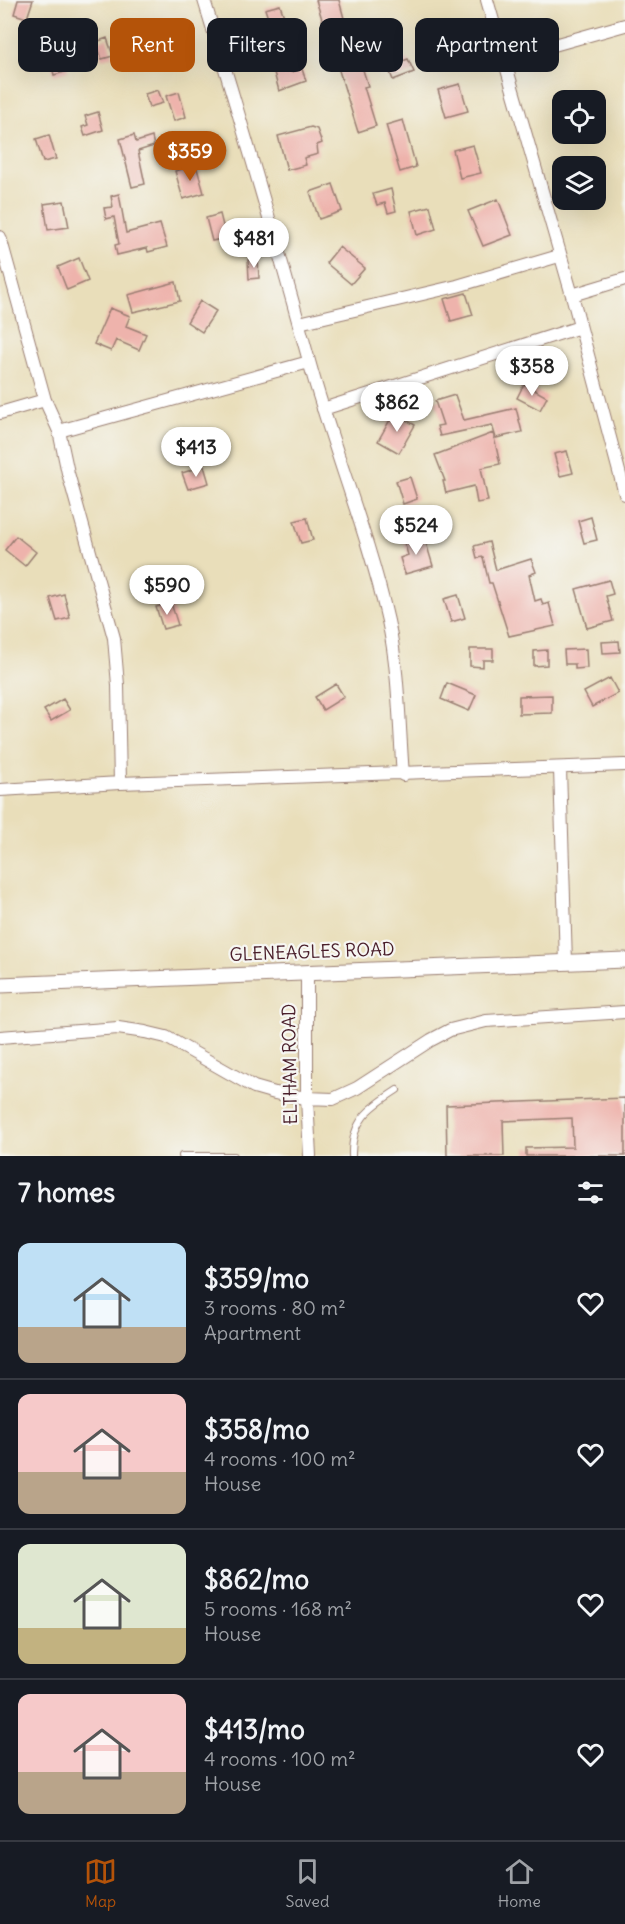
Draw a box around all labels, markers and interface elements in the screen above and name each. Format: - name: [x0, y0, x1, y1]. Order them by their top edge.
- chip: Buy: [18, 18, 98, 72]
- chip: Rent: [110, 18, 195, 72]
- chip: Filters: [207, 18, 307, 72]
- chip: New: [319, 18, 403, 72]
- chip: Apartment: [415, 18, 559, 72]
- map controls: [552, 90, 606, 210]
- button: locate: [552, 90, 606, 144]
- pin: $359: [154, 131, 226, 182]
- text: $359: [167, 138, 213, 163]
- button: layers: [552, 156, 606, 210]
- pin: $481: [218, 218, 290, 269]
- text: $481: [233, 225, 275, 250]
- pin: $358: [496, 346, 568, 397]
- text: $358: [509, 353, 555, 378]
- pin: $862: [361, 382, 433, 433]
- text: $862: [374, 389, 420, 414]
- pin: $413: [160, 427, 232, 478]
- text: $413: [175, 434, 217, 459]
- pin: $524: [380, 505, 452, 556]
- text: $524: [394, 512, 438, 537]
- pin: $590: [131, 565, 203, 616]
- text: $590: [143, 572, 191, 597]
- street label: GLENEAGLES ROAD: [229, 937, 395, 966]
- street label: ELTHAM ROAD: [277, 1003, 302, 1125]
- text: 7 homes: [18, 1176, 115, 1209]
- icon: filters: [574, 1176, 607, 1209]
- text: $359/mo: [204, 1262, 309, 1295]
- icon: home: [66, 1267, 138, 1339]
- icon: heart: [574, 1287, 607, 1320]
- text: 3 rooms · 80 m²: [204, 1295, 346, 1320]
- text: Apartment: [204, 1320, 301, 1345]
- text: $358/mo: [204, 1413, 310, 1446]
- icon: home: [66, 1418, 138, 1490]
- icon: heart: [574, 1438, 607, 1471]
- text: 4 rooms · 100 m²: [204, 1446, 355, 1471]
- text: House: [204, 1471, 261, 1496]
- text: $862/mo: [204, 1563, 309, 1596]
- icon: home: [66, 1568, 138, 1640]
- icon: heart: [574, 1588, 607, 1621]
- text: 5 rooms · 168 m²: [204, 1596, 352, 1621]
- text: House: [204, 1621, 261, 1646]
- text: $413/mo: [204, 1713, 305, 1746]
- icon: home: [66, 1718, 138, 1790]
- icon: heart: [574, 1738, 607, 1771]
- text: 4 rooms · 100 m²: [204, 1746, 355, 1771]
- text: House: [204, 1771, 261, 1796]
- tab: Map: [84, 1855, 117, 1911]
- tab: Saved: [286, 1855, 329, 1911]
- tab: Home: [498, 1855, 541, 1911]

